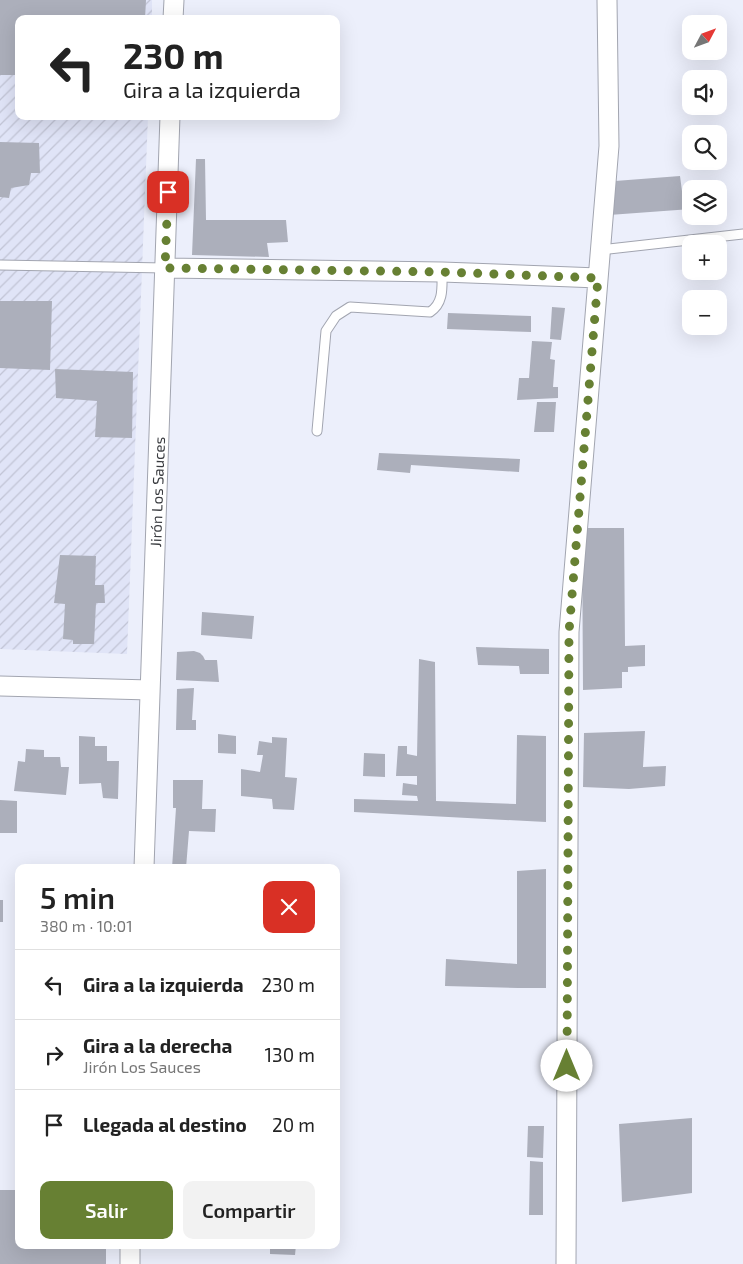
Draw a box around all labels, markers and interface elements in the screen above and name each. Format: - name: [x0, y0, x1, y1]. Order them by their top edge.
- north arrow: [682, 15, 728, 60]
- map controls: [682, 15, 727, 335]
- text: 230 m: [123, 34, 224, 76]
- icon: left: [40, 35, 105, 100]
- button: sound: [682, 70, 727, 115]
- text: Gira a la izquierda: [123, 76, 301, 102]
- button: search: [682, 125, 727, 170]
- pin: [147, 171, 189, 213]
- icon: arrive: [154, 178, 182, 206]
- button: layers: [682, 180, 727, 225]
- button: +: [682, 235, 727, 280]
- button: −: [682, 290, 727, 335]
- street label: Jirón Los Sauces: [146, 436, 168, 548]
- text: 5 min: [40, 879, 115, 915]
- button: close: [263, 881, 315, 933]
- text: 380 m · 10:01: [40, 916, 133, 935]
- icon: left: [40, 971, 68, 999]
- text: Gira a la izquierda: [83, 973, 244, 996]
- text: 230 m: [261, 973, 315, 996]
- text: Gira a la derecha: [83, 1034, 232, 1057]
- position arrow: [540, 1039, 592, 1091]
- icon: right: [40, 1041, 68, 1069]
- text: 130 m: [265, 1043, 315, 1066]
- text: Jirón Los Sauces: [83, 1057, 201, 1076]
- icon: arrive: [40, 1111, 68, 1139]
- text: Llegada al destino: [83, 1113, 247, 1136]
- text: 20 m: [272, 1113, 315, 1136]
- button: Salir: [40, 1181, 173, 1239]
- button: Compartir: [183, 1181, 315, 1239]

